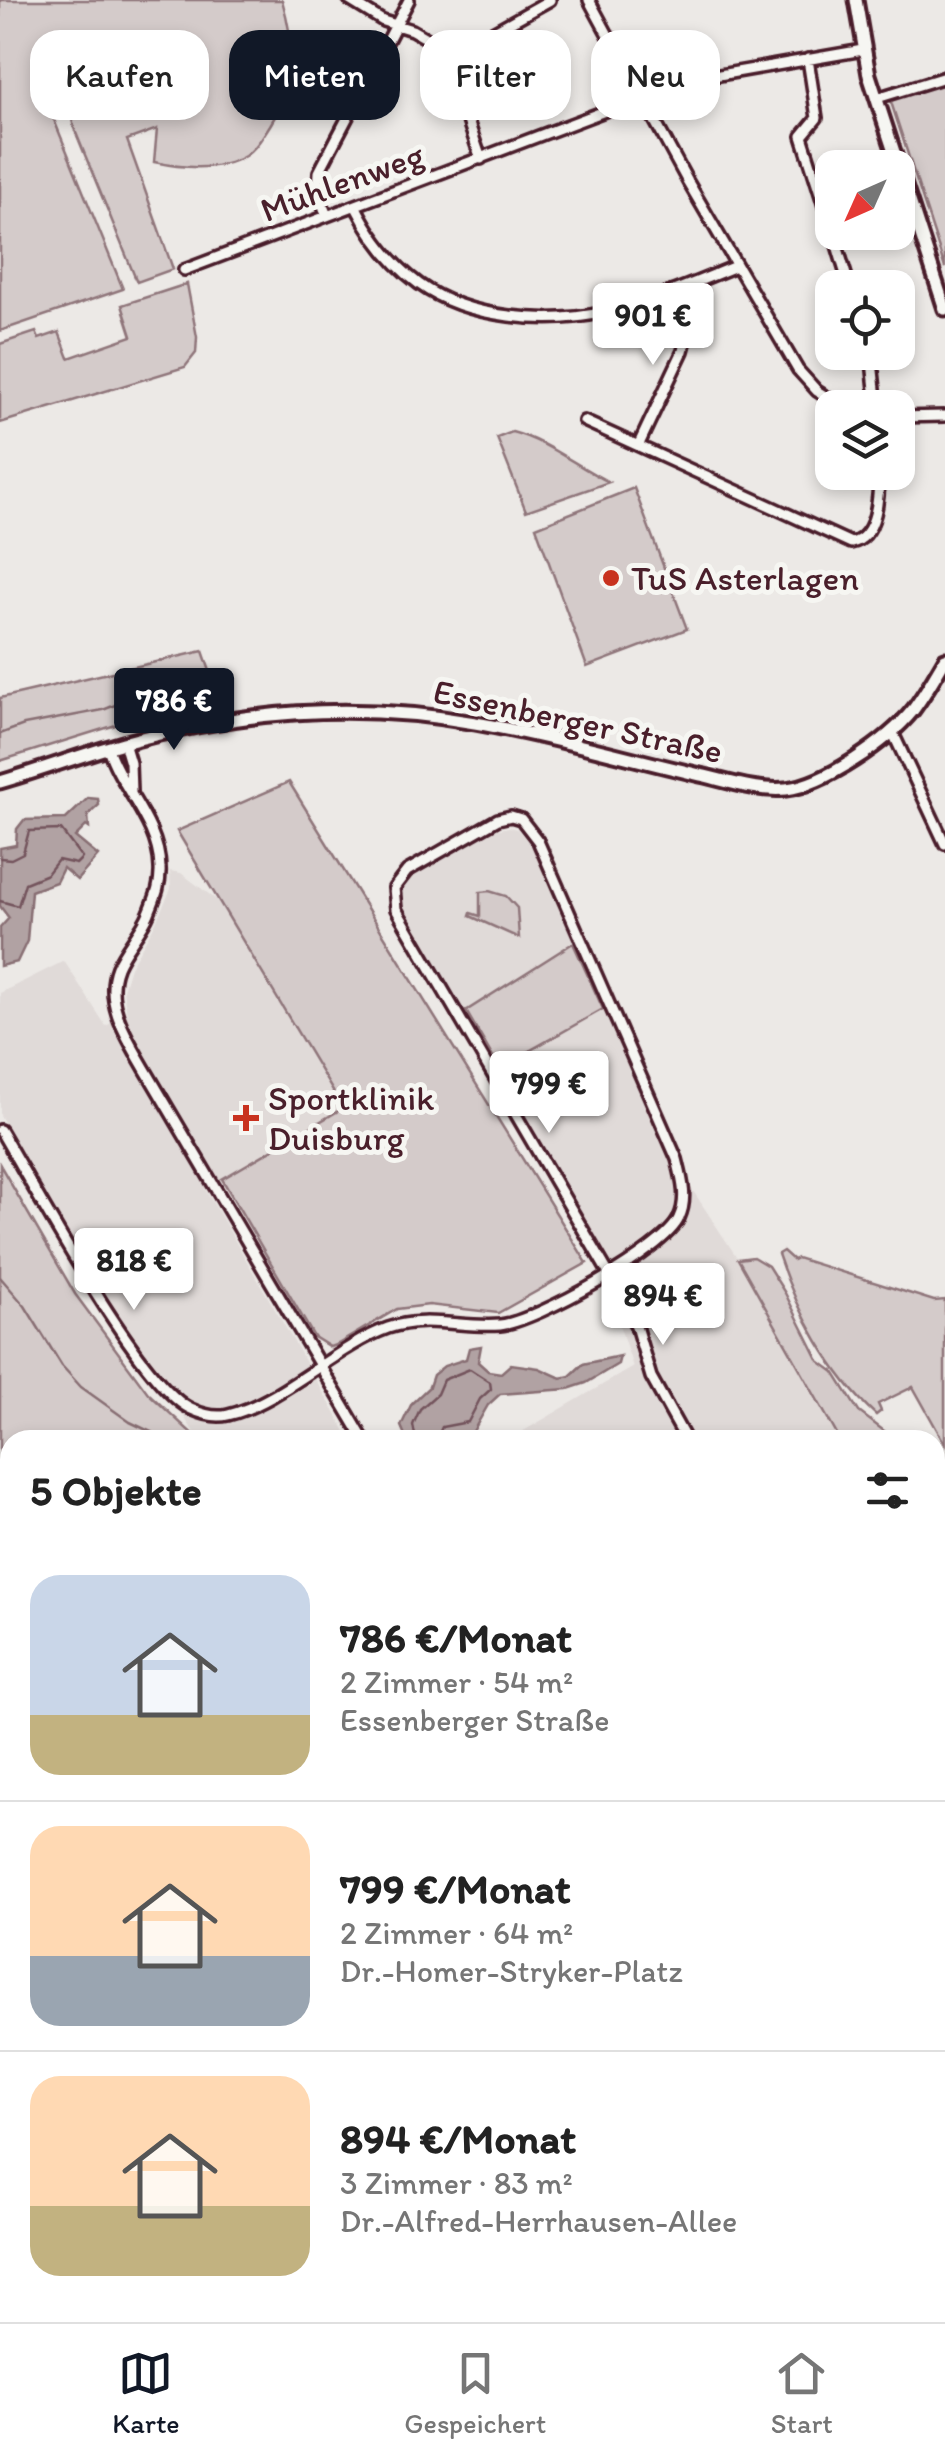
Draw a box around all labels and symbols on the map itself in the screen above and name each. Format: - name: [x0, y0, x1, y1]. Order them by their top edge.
- street label: Mühlenweg: [255, 133, 429, 231]
- north arrow: [815, 150, 915, 250]
- pin: 901 €: [583, 283, 723, 368]
- place label: TuS Asterlagen: [631, 557, 859, 599]
- marker: TuS Asterlagen: [600, 567, 622, 589]
- pin: 786 €: [104, 668, 244, 753]
- street label: Essenberger Straße: [430, 670, 726, 772]
- pin: 799 €: [479, 1051, 619, 1136]
- place label: Sportklinik Duisburg: [268, 1077, 434, 1159]
- marker: Sportklinik Duisburg: [233, 1105, 259, 1131]
- pin: 818 €: [64, 1228, 204, 1313]
- pin: 894 €: [593, 1263, 733, 1348]

